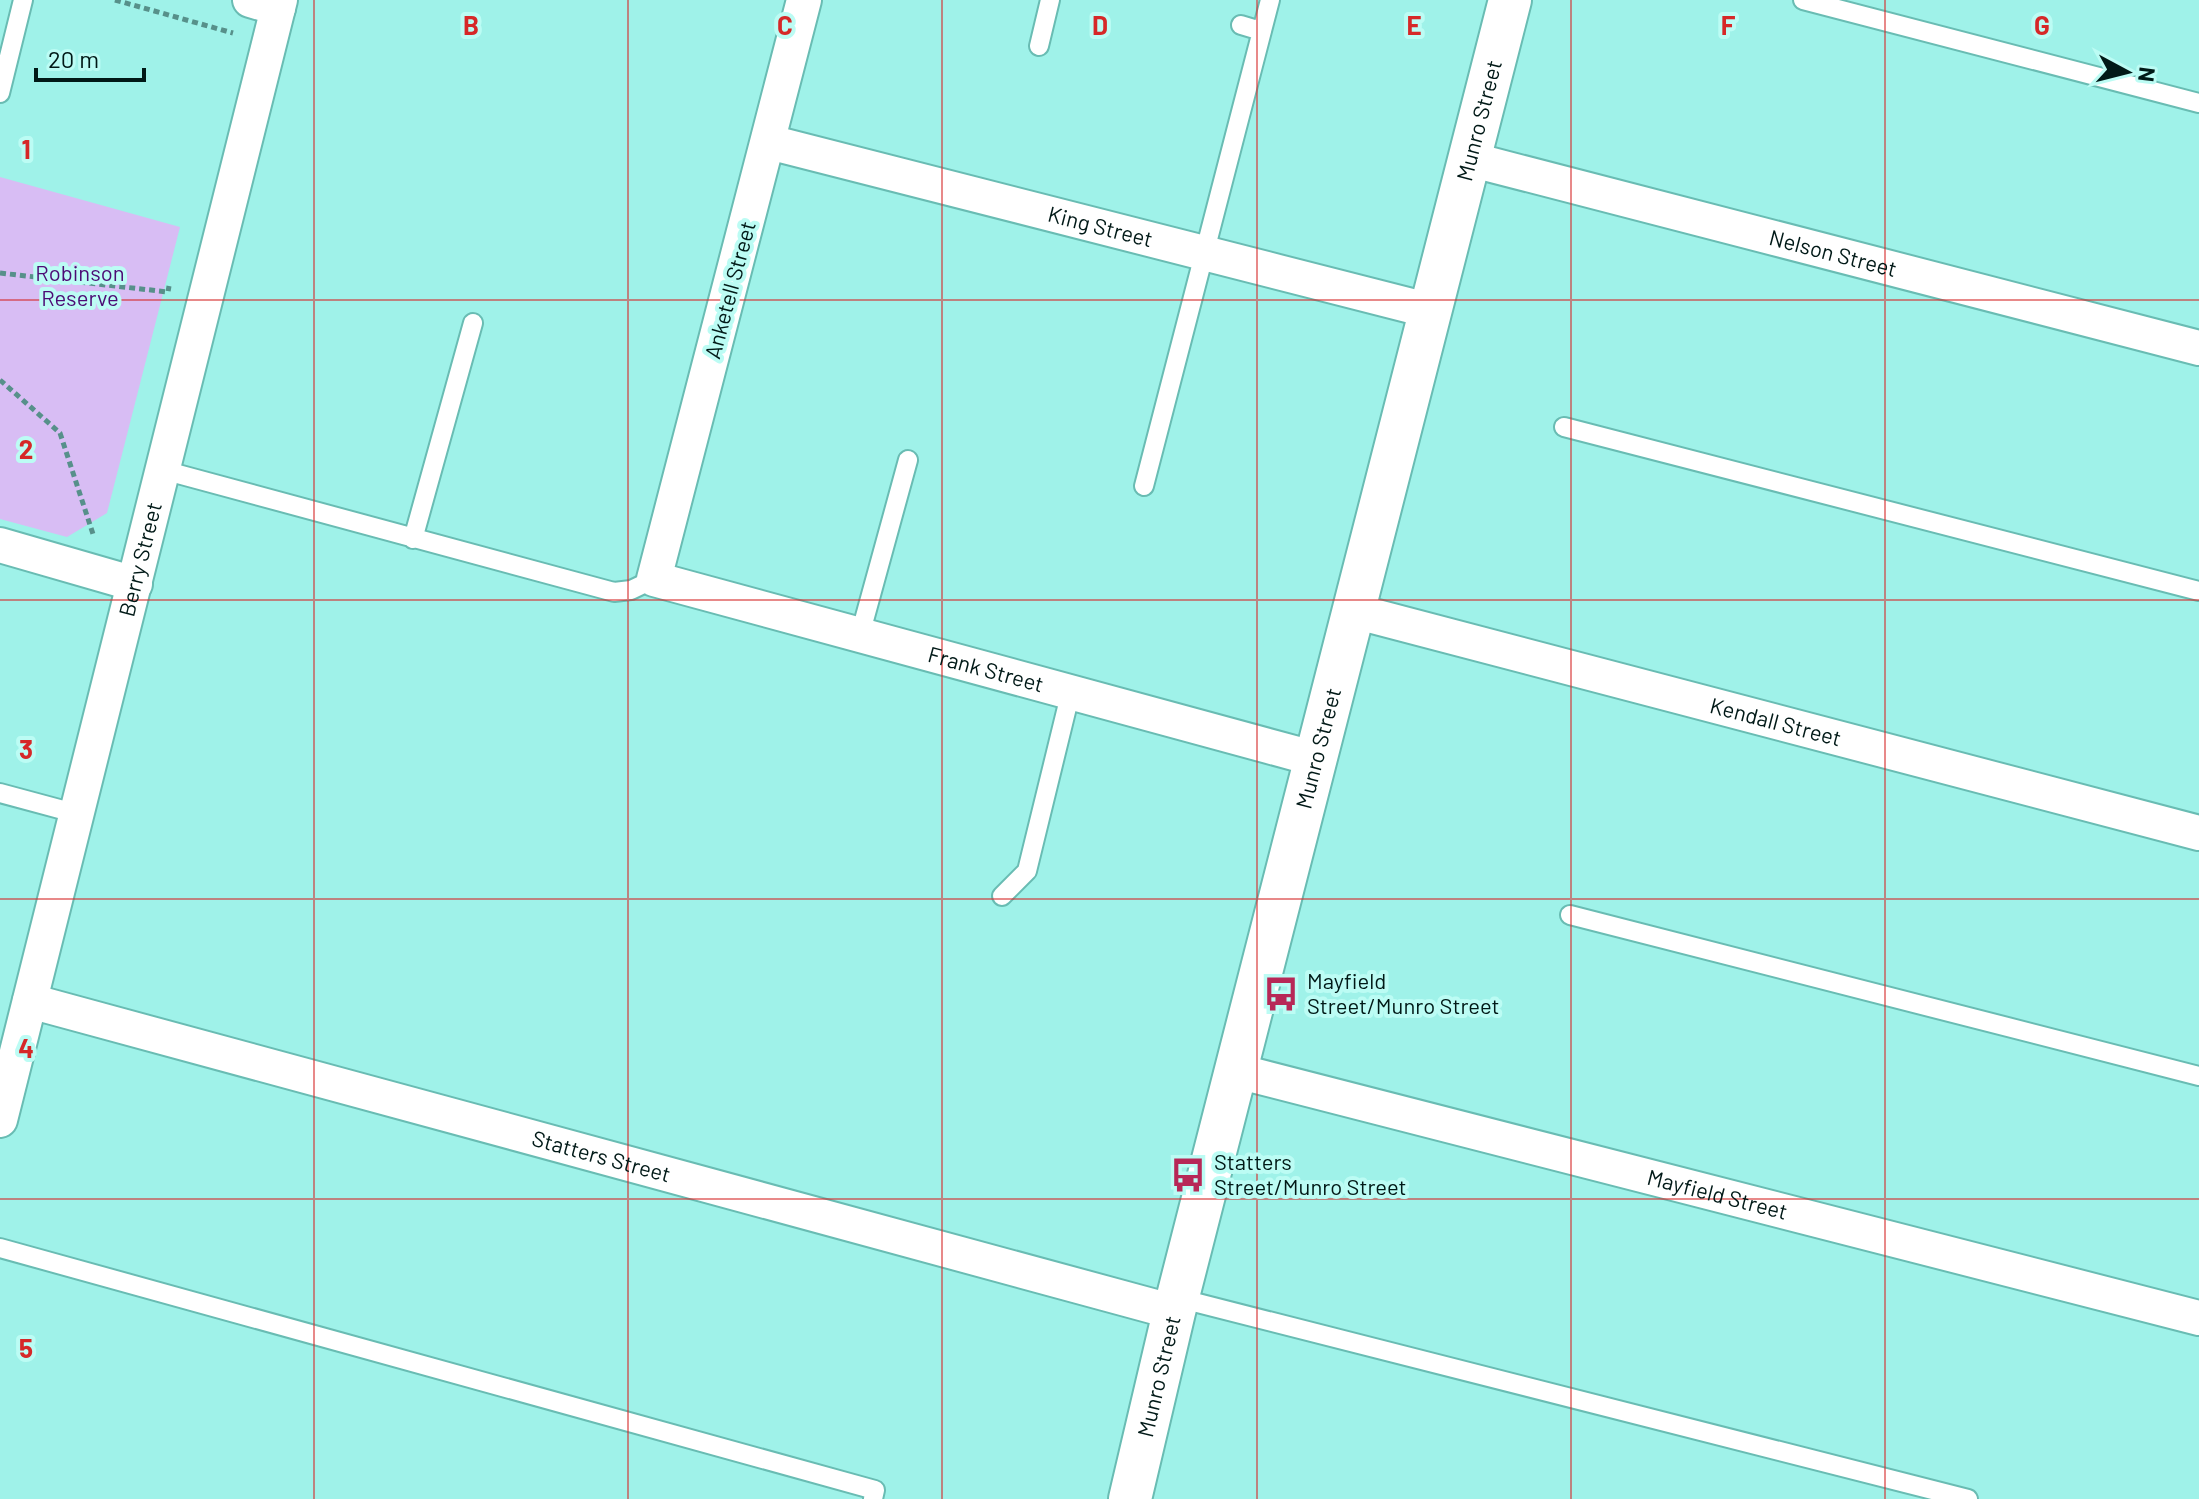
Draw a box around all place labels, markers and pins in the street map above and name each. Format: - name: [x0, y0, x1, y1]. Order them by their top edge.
- place label: Mayfield Street/Munro Street: [1307, 967, 1500, 1018]
- bus stop icon: Mayfield Street/Munro Street: [1262, 975, 1300, 1013]
- place label: Statters Street/Munro Street: [1214, 1148, 1407, 1199]
- bus stop icon: Statters Street/Munro Street: [1169, 1156, 1207, 1194]

